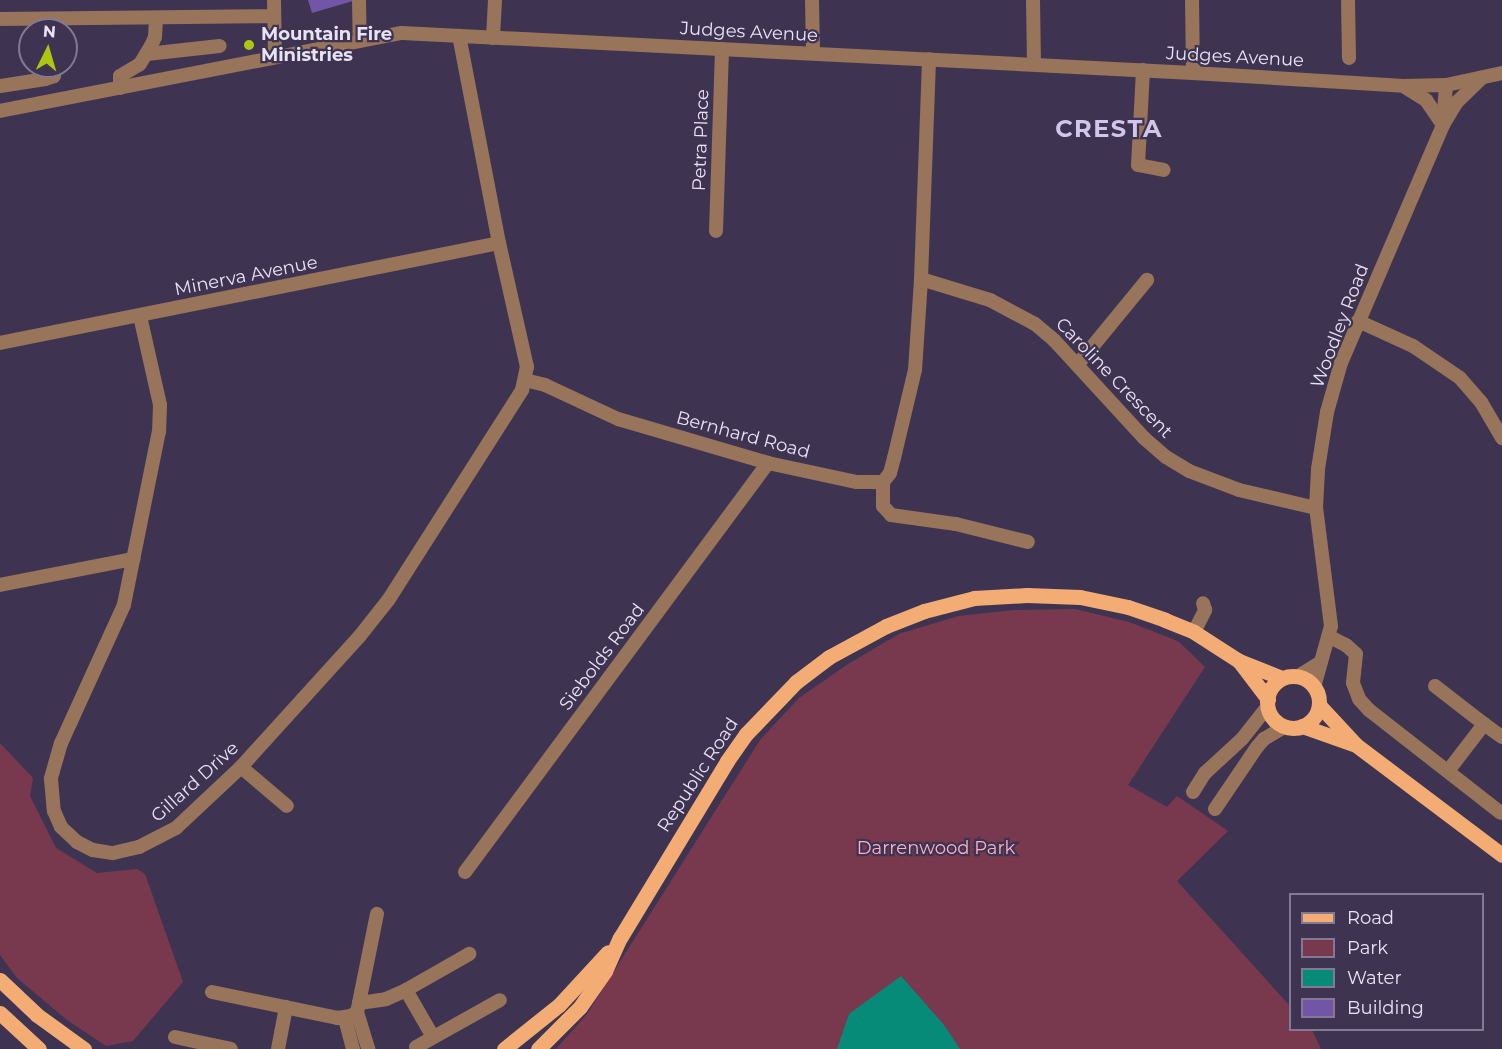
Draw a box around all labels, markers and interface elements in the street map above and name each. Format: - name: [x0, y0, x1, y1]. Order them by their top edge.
- north arrow: [18, 18, 78, 78]
- street label: Judges Avenue: [680, 18, 818, 46]
- text: N: [42, 22, 57, 42]
- place label: Mountain Fire Ministries: [261, 24, 392, 66]
- marker: Mountain Fire Ministries: [242, 38, 256, 52]
- street label: Judges Avenue: [1166, 43, 1304, 71]
- street label: Petra Place: [688, 89, 714, 191]
- district label: CRESTA: [1055, 115, 1163, 143]
- street label: Minerva Avenue: [173, 252, 319, 300]
- street label: Woodley Road: [1306, 261, 1374, 391]
- street label: Caroline Crescent: [1051, 313, 1177, 443]
- street label: Bernhard Road: [674, 407, 812, 463]
- street label: Siebolds Road: [555, 599, 649, 715]
- street label: Republic Road: [653, 714, 743, 836]
- street label: Gillard Drive: [147, 737, 243, 827]
- park label: Darrenwood Park: [857, 837, 1015, 859]
- legend: [1289, 893, 1484, 1031]
- text: Road: [1347, 907, 1394, 929]
- text: Park: [1347, 937, 1388, 959]
- text: Water: [1347, 967, 1402, 989]
- text: Building: [1347, 997, 1424, 1019]

